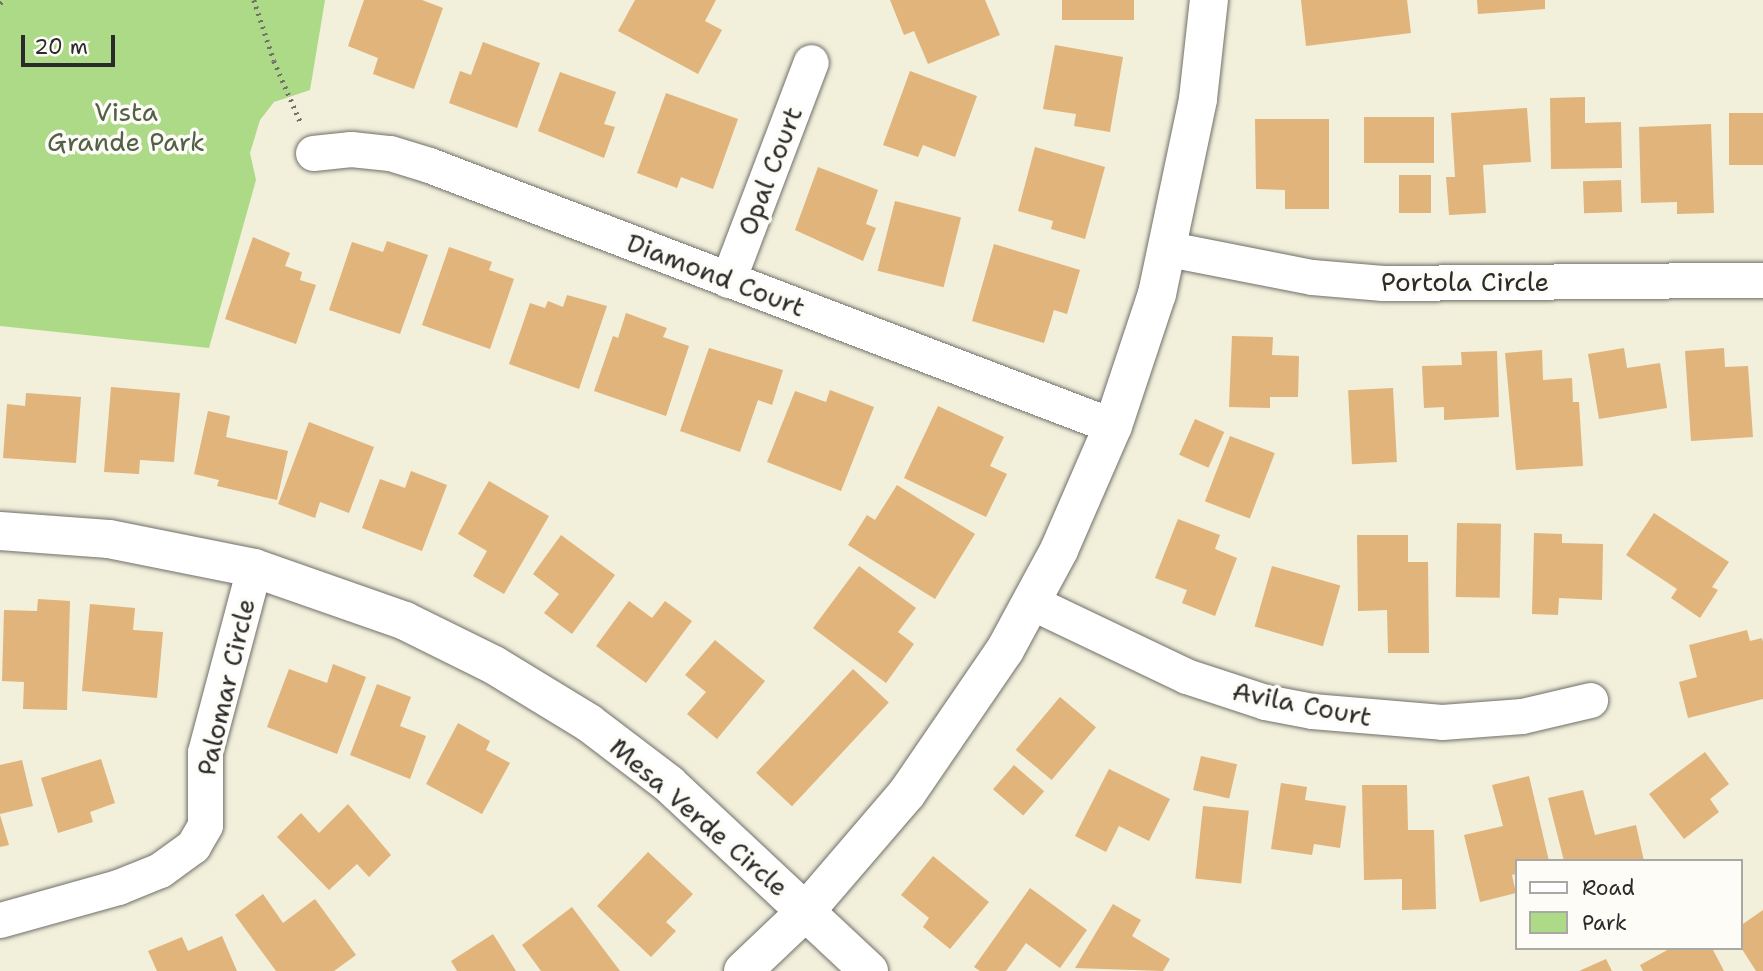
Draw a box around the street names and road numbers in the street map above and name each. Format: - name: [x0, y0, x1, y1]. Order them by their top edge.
- street label: Opal Court: [731, 102, 809, 240]
- street label: Diamond Court: [623, 227, 809, 323]
- street label: Portola Circle: [1381, 266, 1549, 298]
- street label: Palomar Circle: [190, 595, 262, 779]
- street label: Avila Court: [1230, 675, 1374, 733]
- street label: Mesa Verde Circle: [604, 731, 794, 903]

